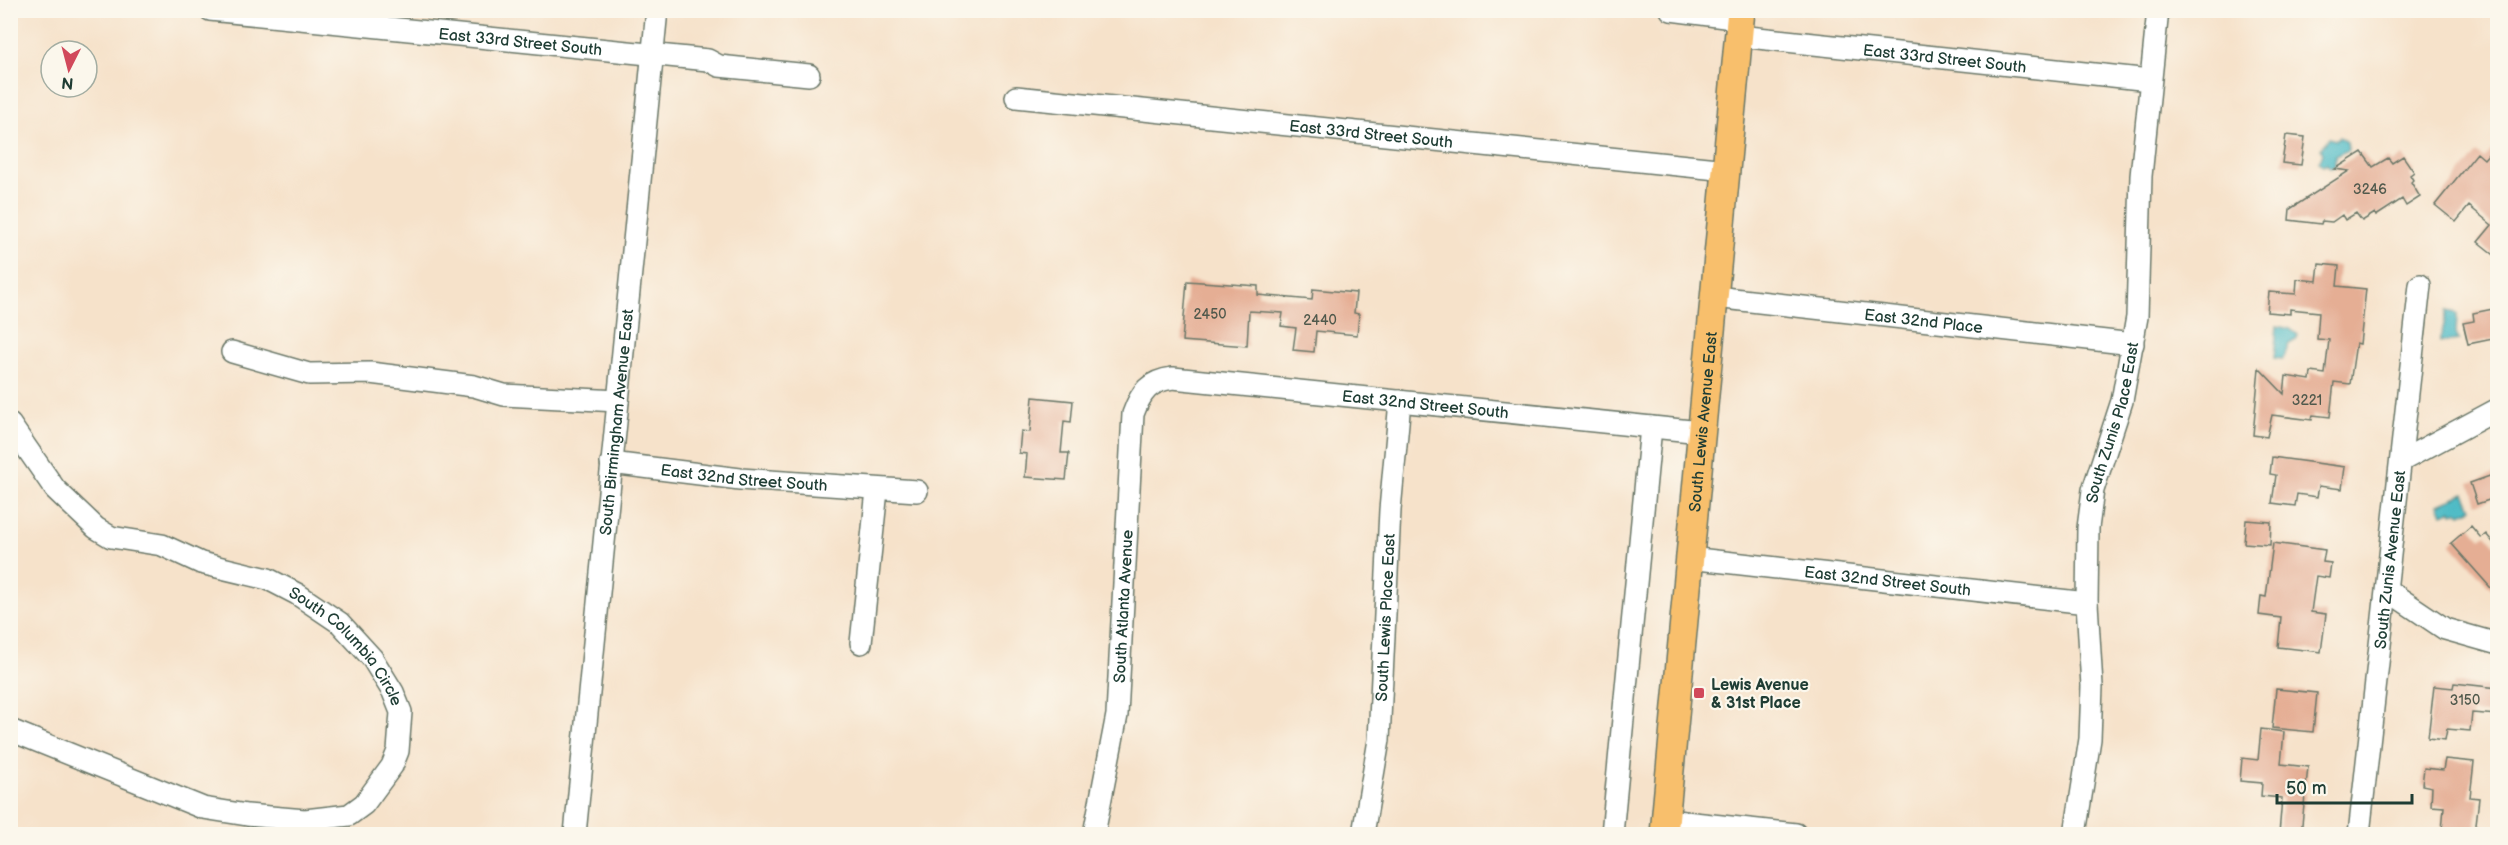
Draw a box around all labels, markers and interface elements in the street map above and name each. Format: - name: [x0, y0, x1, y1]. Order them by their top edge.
- street label: East 33rd Street South: [438, 25, 603, 60]
- north arrow: [39, 39, 99, 99]
- street label: East 33rd Street South: [1862, 41, 2028, 78]
- text: N: [61, 72, 75, 93]
- street label: East 33rd Street South: [1288, 117, 1454, 153]
- house number: 3246: [2353, 181, 2387, 198]
- house number: 2450: [1194, 306, 1226, 323]
- street label: East 32nd Place: [1863, 306, 1984, 338]
- street label: South Birmingham Avenue East: [597, 308, 638, 536]
- house number: 2440: [1303, 312, 1337, 329]
- street label: South Lewis Avenue East: [1686, 331, 1722, 513]
- street label: South Zunis Place East: [2083, 341, 2143, 504]
- street label: East 32nd Street South: [1341, 387, 1510, 423]
- house number: 3221: [2292, 392, 2322, 409]
- street label: East 32nd Street South: [659, 461, 828, 496]
- street label: South Zunis Avenue East: [2372, 469, 2410, 650]
- street label: South Atlanta Avenue: [1111, 529, 1138, 684]
- street label: South Lewis Place East: [1373, 533, 1400, 702]
- street label: East 32nd Street South: [1803, 563, 1972, 601]
- street label: South Columbia Circle: [285, 584, 406, 709]
- place label: Lewis Avenue & 31st Place: [1711, 676, 1809, 713]
- marker: Lewis Avenue & 31st Place: [1692, 686, 1706, 700]
- house number: 3150: [2450, 692, 2480, 709]
- scale bar: [2277, 767, 2412, 805]
- text: 50 m: [2286, 778, 2327, 799]

